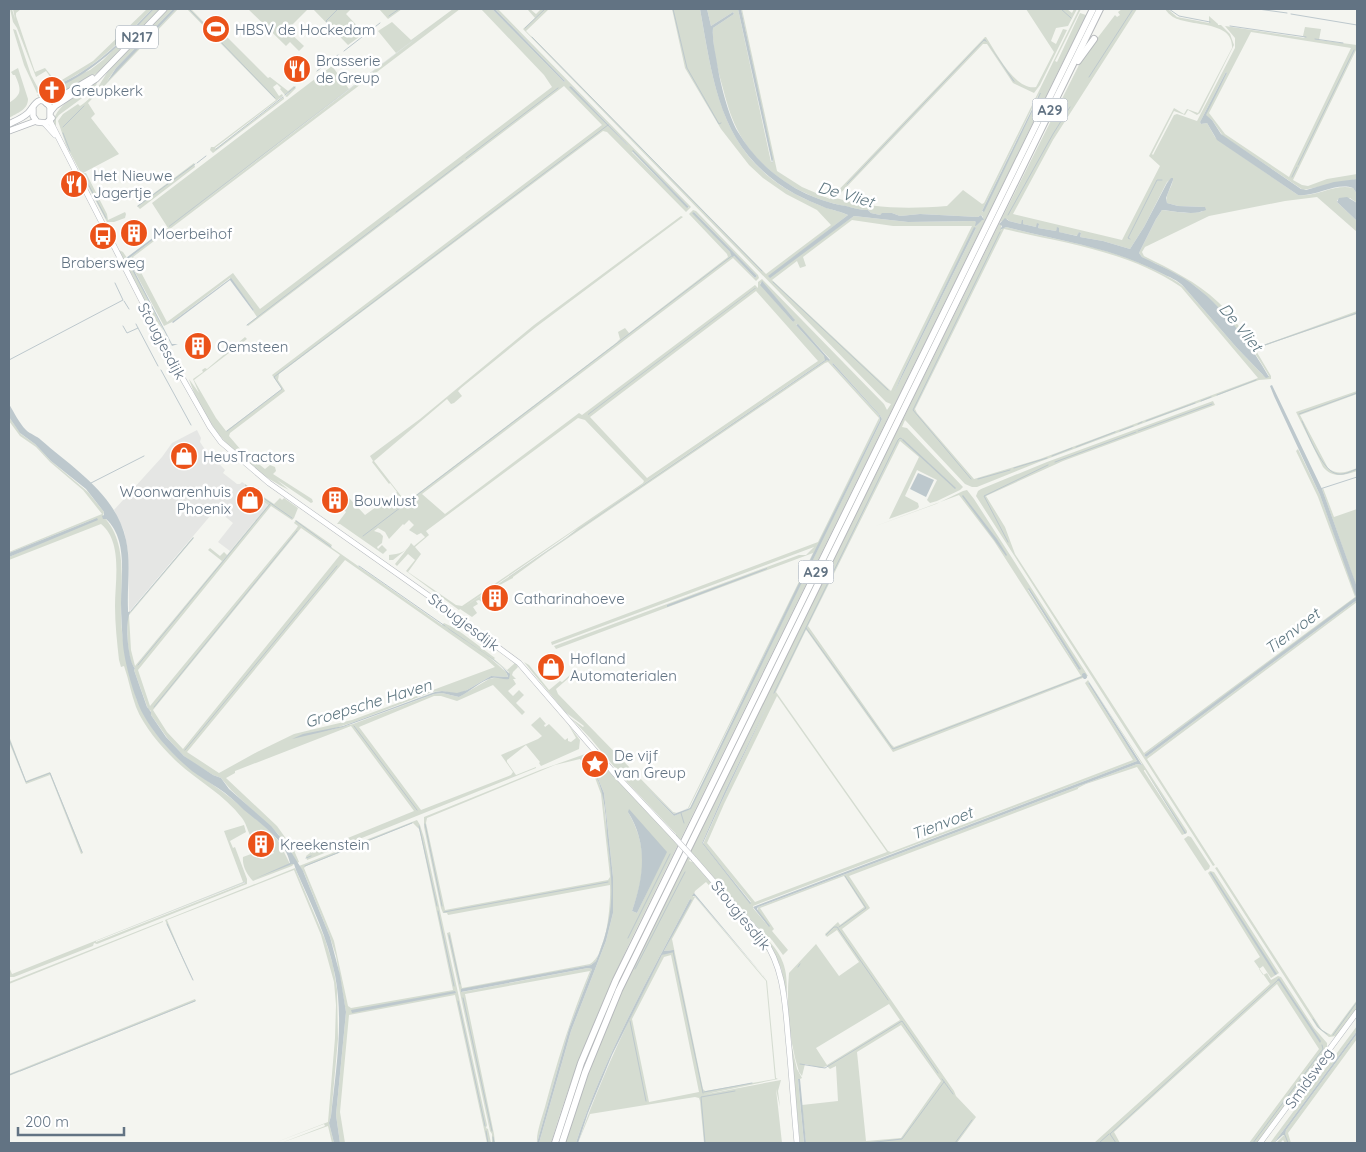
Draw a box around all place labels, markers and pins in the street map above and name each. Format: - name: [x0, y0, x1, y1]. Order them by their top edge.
- sports icon: HBSV de Hockedam: [201, 14, 231, 44]
- place label: HBSV de Hockedam: [235, 20, 375, 39]
- place label: Brasserie de Greup: [316, 51, 380, 87]
- restaurant icon: Brasserie de Greup: [282, 54, 312, 84]
- church icon: Greupkerk: [37, 75, 67, 105]
- place label: Greupkerk: [71, 81, 143, 100]
- place label: Het Nieuwe Jagertje: [93, 166, 172, 202]
- restaurant icon: Het Nieuwe Jagertje: [59, 169, 89, 199]
- building icon: Moerbeihof: [119, 218, 149, 248]
- bus stop icon: Brabersweg: [88, 221, 118, 251]
- place label: Moerbeihof: [153, 224, 233, 243]
- place label: Brabersweg: [61, 253, 145, 272]
- building icon: Oemsteen: [183, 331, 213, 361]
- place label: Oemsteen: [217, 337, 288, 356]
- shop icon: HeusTractors: [169, 441, 199, 471]
- place label: HeusTractors: [203, 447, 295, 466]
- place label: Woonwarenhuis Phoenix: [120, 482, 231, 518]
- shop icon: Woonwarenhuis Phoenix: [235, 485, 265, 515]
- building icon: Bouwlust: [320, 485, 350, 515]
- place label: Bouwlust: [354, 491, 417, 510]
- building icon: Catharinahoeve: [480, 583, 510, 613]
- place label: Catharinahoeve: [514, 589, 625, 608]
- place label: Hofland Automaterialen: [570, 649, 677, 685]
- shop icon: Hofland Automaterialen: [536, 652, 566, 682]
- place label: De vijf van Greup: [614, 746, 686, 782]
- place icon: De vijf van Greup: [580, 749, 610, 779]
- building icon: Kreekenstein: [246, 829, 276, 859]
- place label: Kreekenstein: [280, 835, 370, 854]

